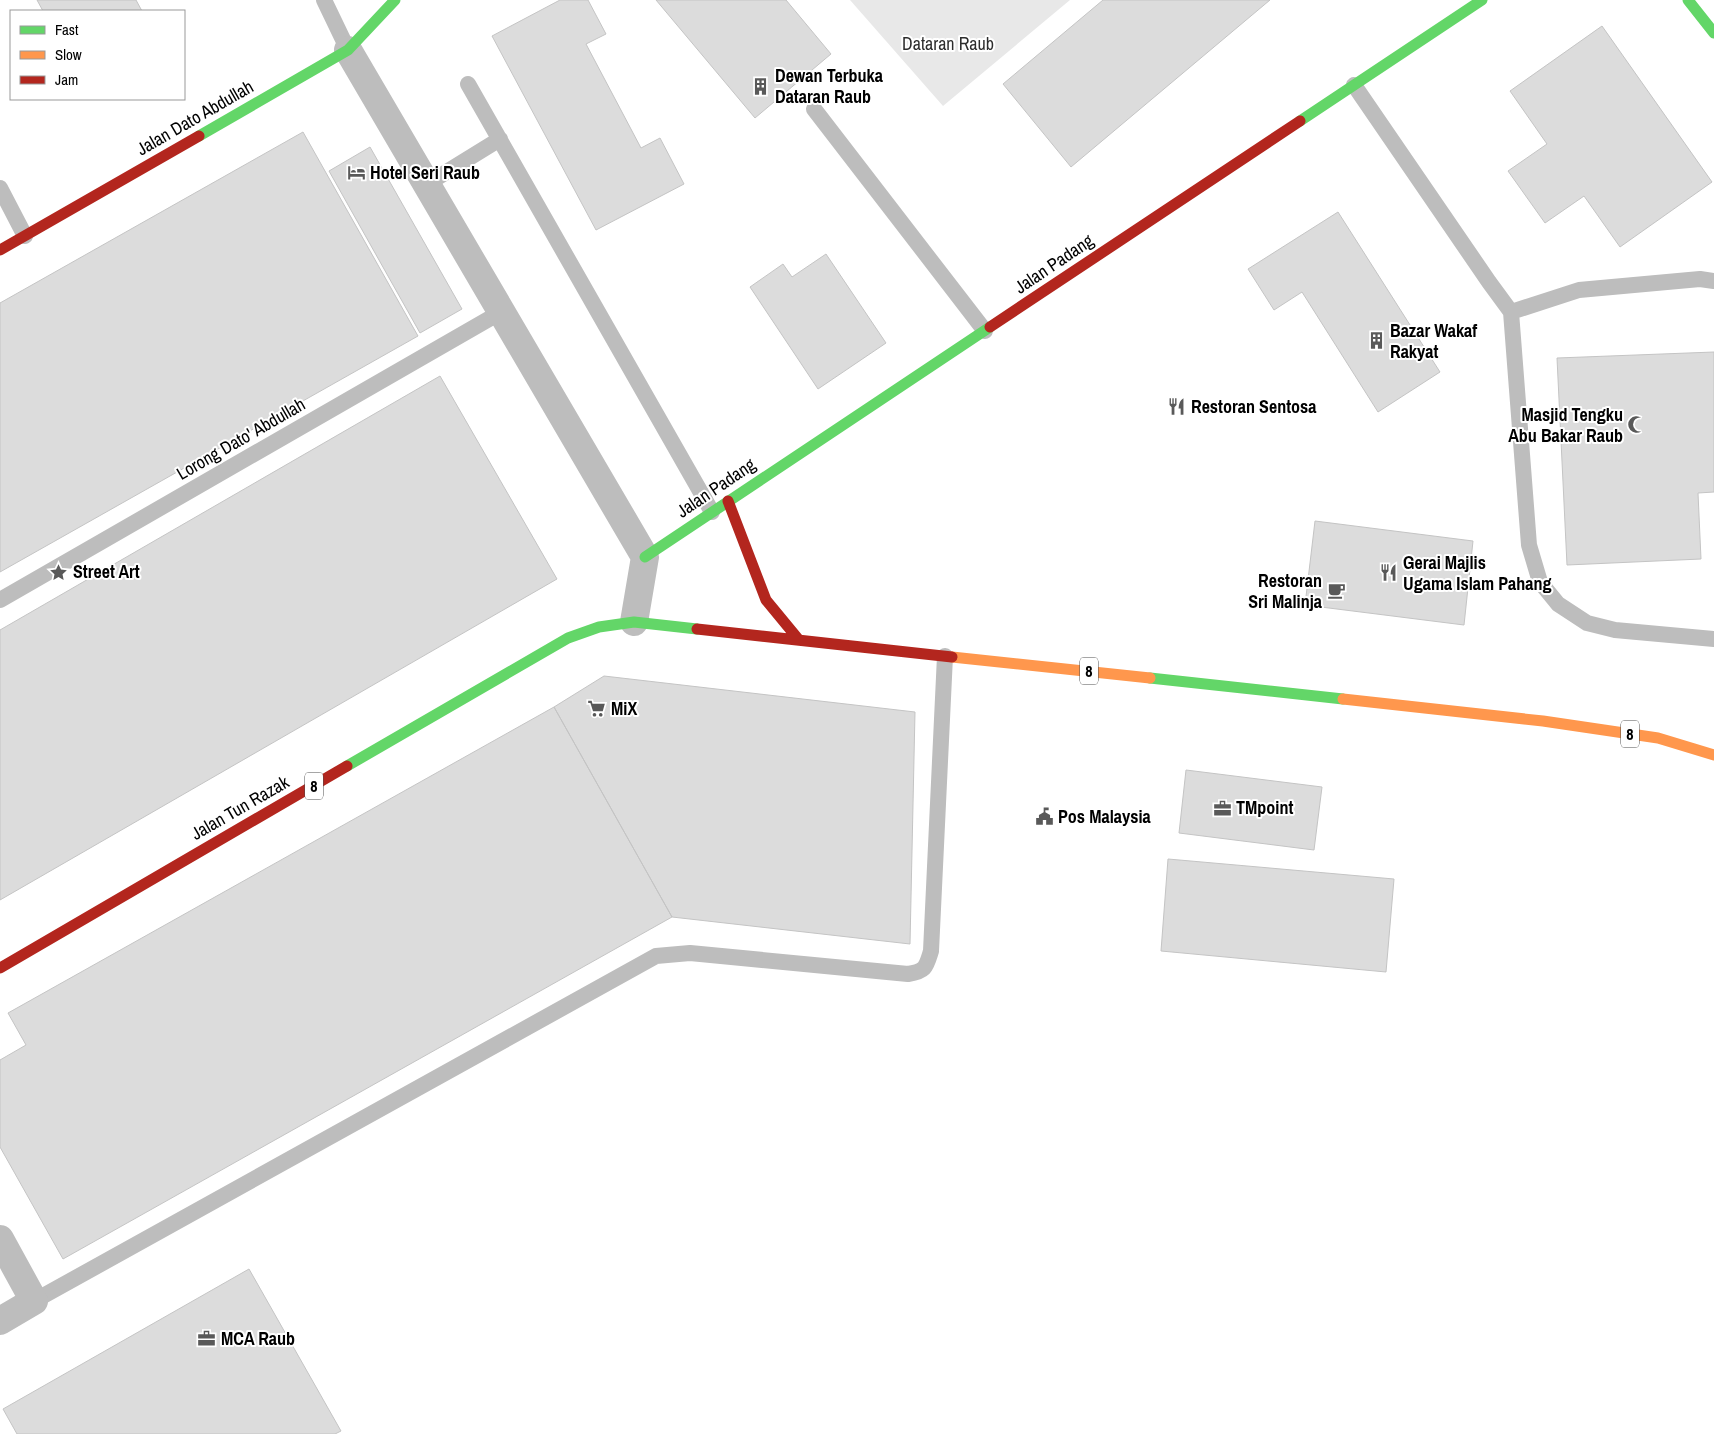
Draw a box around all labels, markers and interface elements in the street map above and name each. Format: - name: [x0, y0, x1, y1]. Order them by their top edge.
- legend: [10, 10, 185, 100]
- text: Fast: [55, 19, 79, 40]
- park label: Dataran Raub: [902, 31, 994, 56]
- text: Slow: [55, 44, 82, 65]
- place label: Dewan Terbuka Dataran Raub: [775, 63, 884, 109]
- text: Jam: [55, 69, 78, 90]
- street label: Jalan Dato Abdullah: [132, 74, 258, 161]
- building icon: Dewan Terbuka Dataran Raub: [751, 76, 771, 96]
- place label: Hotel Seri Raub: [370, 160, 480, 185]
- hotel icon: Hotel Seri Raub: [346, 163, 366, 183]
- street label: Jalan Padang: [1009, 228, 1099, 299]
- place label: Bazar Wakaf Rakyat: [1390, 318, 1477, 364]
- building icon: Bazar Wakaf Rakyat: [1366, 331, 1386, 351]
- street label: Lorong Dato' Abdullah: [172, 392, 310, 486]
- place label: Restoran Sentosa: [1191, 394, 1317, 419]
- restaurant icon: Restoran Sentosa: [1167, 397, 1187, 417]
- place label: Masjid Tengku Abu Bakar Raub: [1508, 402, 1623, 448]
- mosque icon: Masjid Tengku Abu Bakar Raub: [1627, 415, 1647, 435]
- street label: Jalan Padang: [671, 452, 761, 523]
- place label: Gerai Majlis Ugama Islam Pahang: [1403, 550, 1551, 596]
- place label: Street Art: [73, 559, 140, 584]
- place icon: Street Art: [49, 562, 69, 582]
- restaurant icon: Gerai Majlis Ugama Islam Pahang: [1379, 563, 1399, 583]
- place label: Restoran Sri Malinja: [1248, 568, 1323, 614]
- cafe icon: Restoran Sri Malinja: [1326, 581, 1346, 601]
- road number: 8: [1080, 658, 1098, 684]
- place label: MiX: [611, 696, 637, 721]
- supermarket icon: MiX: [587, 699, 607, 719]
- road number: 8: [1621, 721, 1639, 748]
- street label: Jalan Tun Razak: [186, 769, 294, 846]
- road number: 8: [305, 772, 323, 799]
- place label: TMpoint: [1236, 795, 1293, 820]
- office icon: TMpoint: [1212, 798, 1232, 818]
- place label: Pos Malaysia: [1058, 804, 1152, 829]
- public building icon: Pos Malaysia: [1034, 807, 1054, 827]
- place label: MCA Raub: [221, 1326, 295, 1351]
- office icon: MCA Raub: [197, 1329, 217, 1349]

